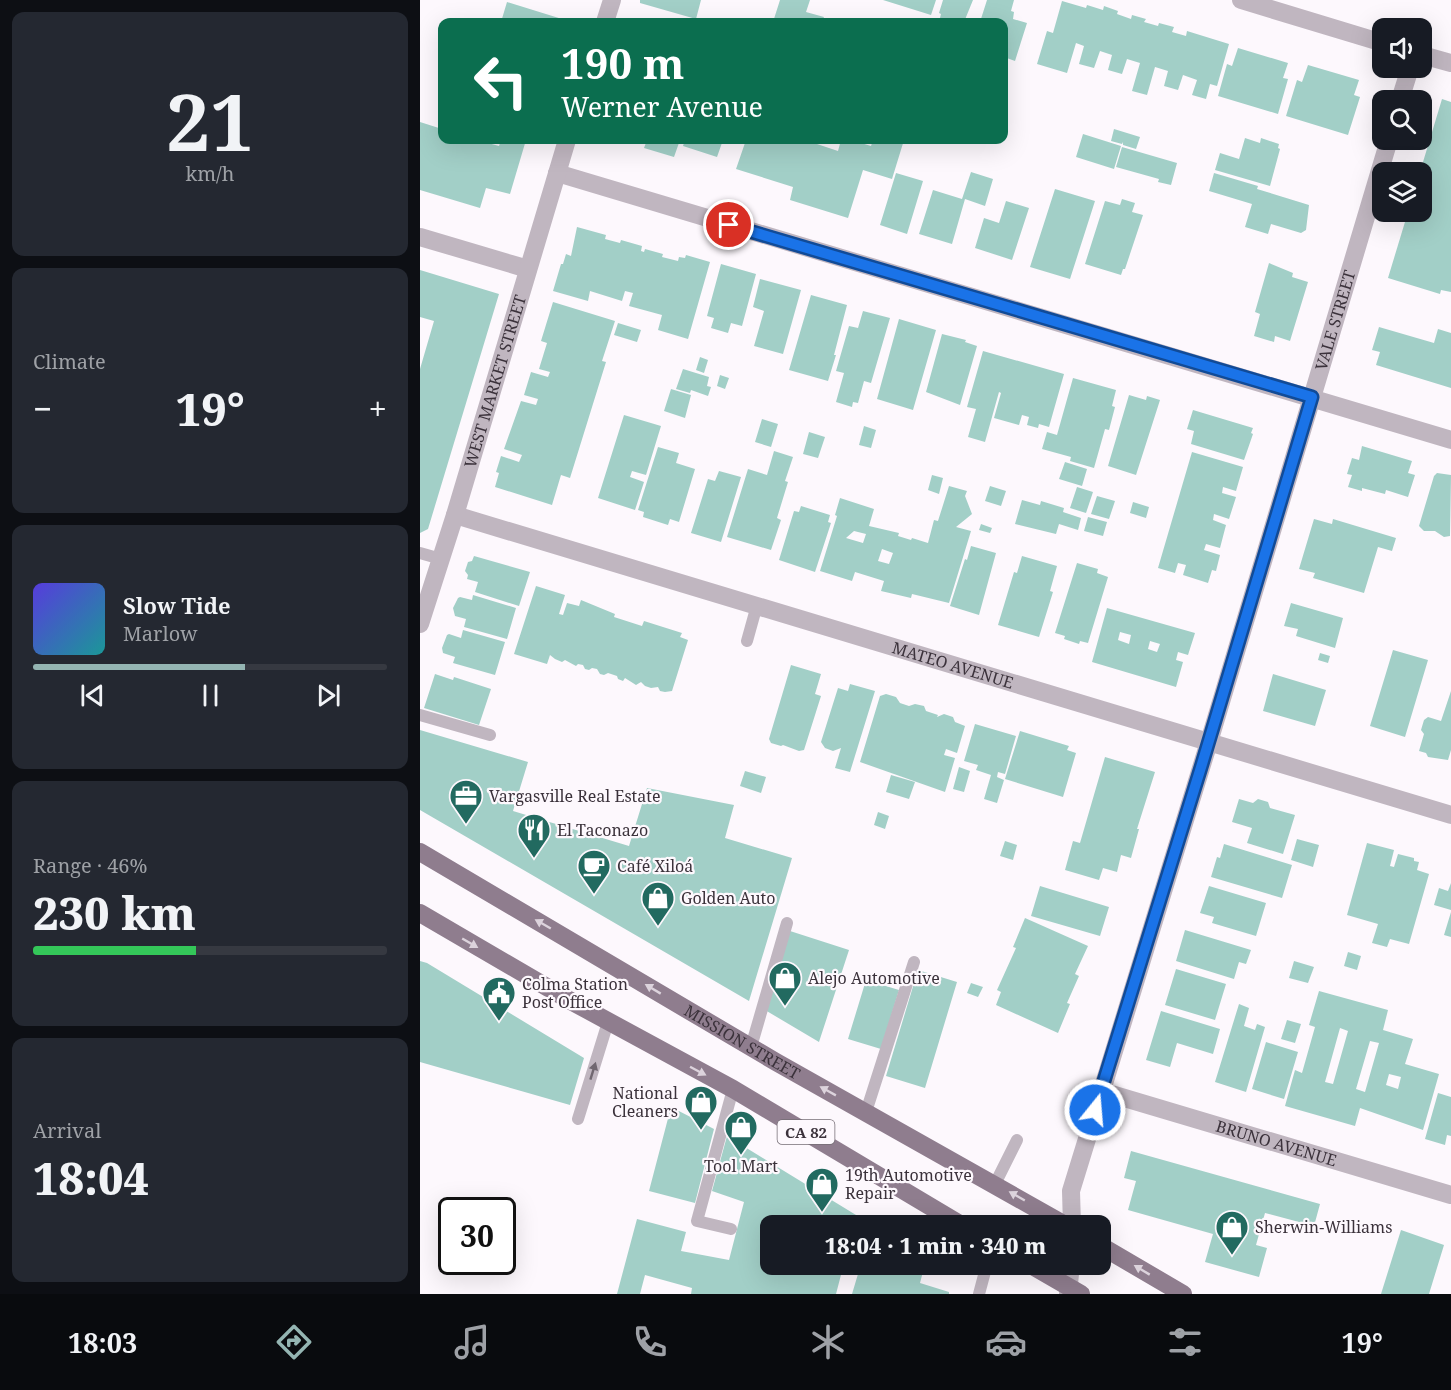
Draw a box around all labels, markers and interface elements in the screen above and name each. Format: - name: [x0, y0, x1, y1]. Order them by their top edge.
- map controls: [1372, 18, 1432, 222]
- button: sound: [1372, 18, 1432, 78]
- text: 190 m: [561, 34, 685, 91]
- icon: left: [462, 42, 540, 120]
- text: 21: [166, 68, 254, 174]
- text: Werner Avenue: [561, 88, 763, 125]
- button: search: [1372, 90, 1432, 150]
- text: km/h: [185, 160, 235, 187]
- button: layers: [1372, 162, 1432, 222]
- pin: [703, 199, 754, 250]
- icon: arrive: [712, 208, 745, 241]
- street label: VALE STREET: [1310, 267, 1361, 373]
- street label: WEST MARKET STREET: [459, 292, 531, 470]
- text: Climate: [33, 348, 106, 375]
- text: 19°: [176, 378, 245, 439]
- text: −: [33, 386, 52, 431]
- text: +: [369, 386, 387, 431]
- text: Slow Tide: [123, 590, 231, 620]
- text: Marlow: [123, 620, 197, 647]
- street label: MATEO AVENUE: [890, 636, 1016, 694]
- icon: previous: [76, 679, 109, 712]
- icon: pause: [194, 679, 227, 712]
- icon: next: [312, 679, 345, 712]
- office icon: Vargasville Real Estate: [448, 778, 484, 825]
- place label: Vargasville Real Estate: [489, 785, 660, 807]
- restaurant icon: El Taconazo: [516, 812, 552, 859]
- place label: El Taconazo: [557, 819, 648, 841]
- cafe icon: Café Xiloá: [576, 848, 612, 895]
- text: Range · 46%: [33, 852, 147, 879]
- place label: Café Xiloá: [617, 855, 693, 877]
- shop icon: Golden Auto: [640, 880, 676, 927]
- text: 230 km: [33, 882, 196, 943]
- place label: Golden Auto: [681, 887, 775, 909]
- one-way arrow: [535, 919, 552, 929]
- one-way arrow: [462, 937, 478, 948]
- shop icon: Alejo Automotive: [767, 960, 803, 1007]
- place label: Alejo Automotive: [808, 967, 940, 989]
- place label: Colma Station Post Office: [522, 973, 628, 1013]
- public building icon: Colma Station Post Office: [481, 975, 517, 1022]
- one-way arrow: [644, 984, 661, 994]
- street label: MISSION STREET: [680, 999, 804, 1085]
- one-way arrow: [589, 1062, 598, 1080]
- one-way arrow: [690, 1066, 707, 1076]
- position arrow: [1063, 1078, 1127, 1142]
- place label: National Cleaners: [612, 1082, 678, 1122]
- shop icon: National Cleaners: [683, 1084, 719, 1131]
- one-way arrow: [819, 1086, 836, 1096]
- shop icon: Tool Mart: [723, 1109, 759, 1156]
- street label: BRUNO AVENUE: [1213, 1115, 1340, 1171]
- text: Arrival: [33, 1117, 101, 1144]
- road number: CA 82: [778, 1120, 834, 1144]
- text: 18:04: [33, 1147, 149, 1208]
- place label: Tool Mart: [704, 1155, 778, 1177]
- place label: 19th Automotive Repair: [845, 1164, 972, 1204]
- shop icon: 19th Automotive Repair: [804, 1166, 840, 1213]
- one-way arrow: [1008, 1191, 1025, 1201]
- speed limit sign: 30: [438, 1197, 516, 1275]
- shop icon: Sherwin-Williams: [1214, 1209, 1250, 1256]
- place label: Sherwin-Williams: [1255, 1216, 1392, 1238]
- text: 18:04 · 1 min · 340 m: [825, 1230, 1046, 1260]
- one-way arrow: [1133, 1265, 1150, 1275]
- icon: directions: [273, 1321, 315, 1363]
- icon: music: [451, 1321, 493, 1363]
- icon: phone: [629, 1321, 671, 1363]
- icon: climate: [807, 1321, 849, 1363]
- icon: car: [985, 1321, 1027, 1363]
- icon: filters: [1164, 1321, 1206, 1363]
- text: 18:03: [68, 1324, 137, 1361]
- text: 19°: [1342, 1324, 1383, 1361]

